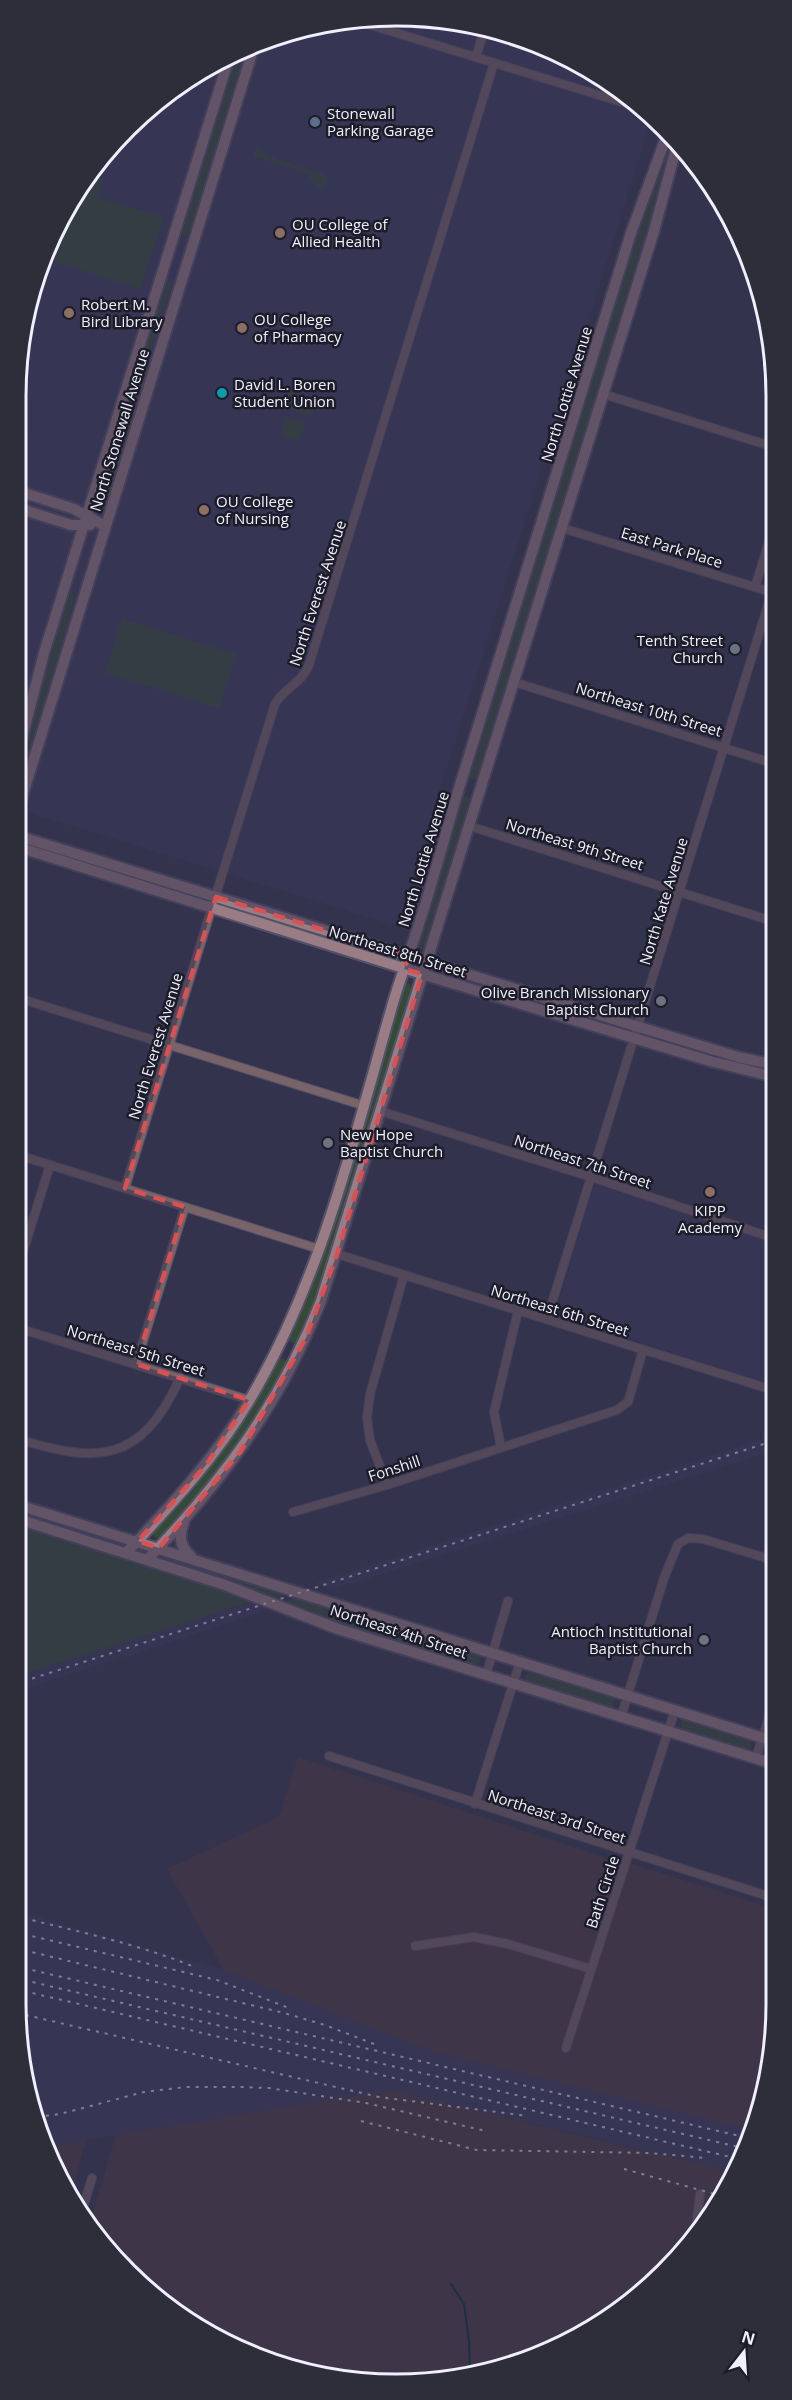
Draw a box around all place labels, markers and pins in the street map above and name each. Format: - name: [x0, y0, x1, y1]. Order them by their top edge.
- place label: Stonewall Parking Garage: [327, 103, 434, 140]
- marker: Stonewall Parking Garage: [308, 115, 322, 129]
- place label: OU College of Allied Health: [292, 214, 388, 251]
- marker: OU College of Allied Health: [273, 226, 287, 240]
- place label: Robert M. Bird Library: [81, 294, 163, 331]
- marker: Robert M. Bird Library: [62, 306, 76, 320]
- place label: OU College of Pharmacy: [254, 309, 342, 346]
- marker: OU College of Pharmacy: [235, 321, 249, 335]
- place label: David L. Boren Student Union: [234, 374, 336, 411]
- marker: David L. Boren Student Union: [215, 386, 229, 400]
- place label: OU College of Nursing: [216, 491, 294, 528]
- marker: OU College of Nursing: [197, 503, 211, 517]
- place label: Tenth Street Church: [637, 630, 723, 667]
- marker: Tenth Street Church: [728, 642, 742, 656]
- place label: Olive Branch Missionary Baptist Church: [481, 982, 649, 1019]
- marker: Olive Branch Missionary Baptist Church: [654, 994, 668, 1008]
- place label: New Hope Baptist Church: [340, 1124, 443, 1161]
- marker: New Hope Baptist Church: [321, 1136, 335, 1150]
- marker: KIPP Academy: [703, 1185, 717, 1199]
- place label: KIPP Academy: [678, 1200, 742, 1237]
- place label: Antioch Institutional Baptist Church: [551, 1621, 692, 1658]
- marker: Antioch Institutional Baptist Church: [697, 1633, 711, 1647]

